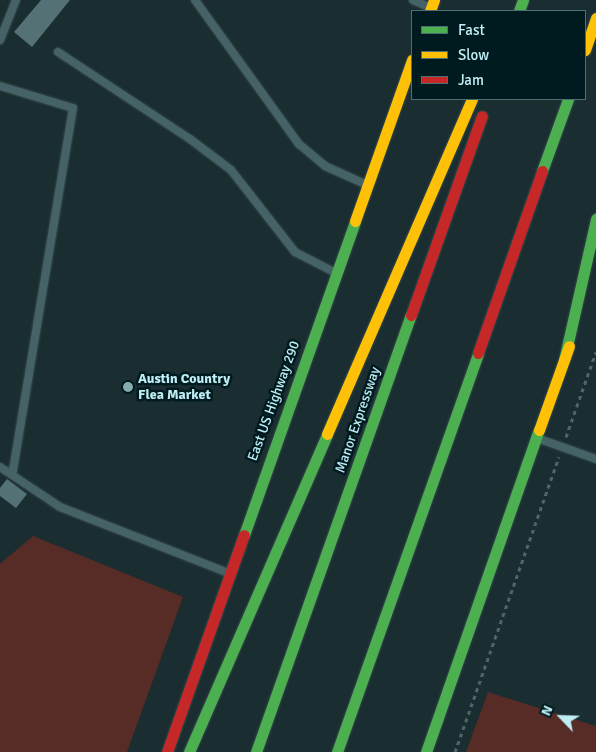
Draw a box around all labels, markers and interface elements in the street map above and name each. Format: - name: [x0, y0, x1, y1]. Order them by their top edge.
- legend: [411, 10, 586, 100]
- text: Fast: [458, 21, 485, 39]
- text: Slow: [458, 46, 489, 64]
- text: Jam: [458, 71, 484, 89]
- street label: East US Highway 290: [244, 339, 304, 463]
- street label: Manor Expressway: [332, 365, 384, 475]
- place label: Austin Country Flea Market: [138, 371, 230, 404]
- marker: Austin Country Flea Market: [122, 381, 134, 393]
- north arrow: [536, 692, 586, 742]
- text: N: [537, 703, 557, 719]

